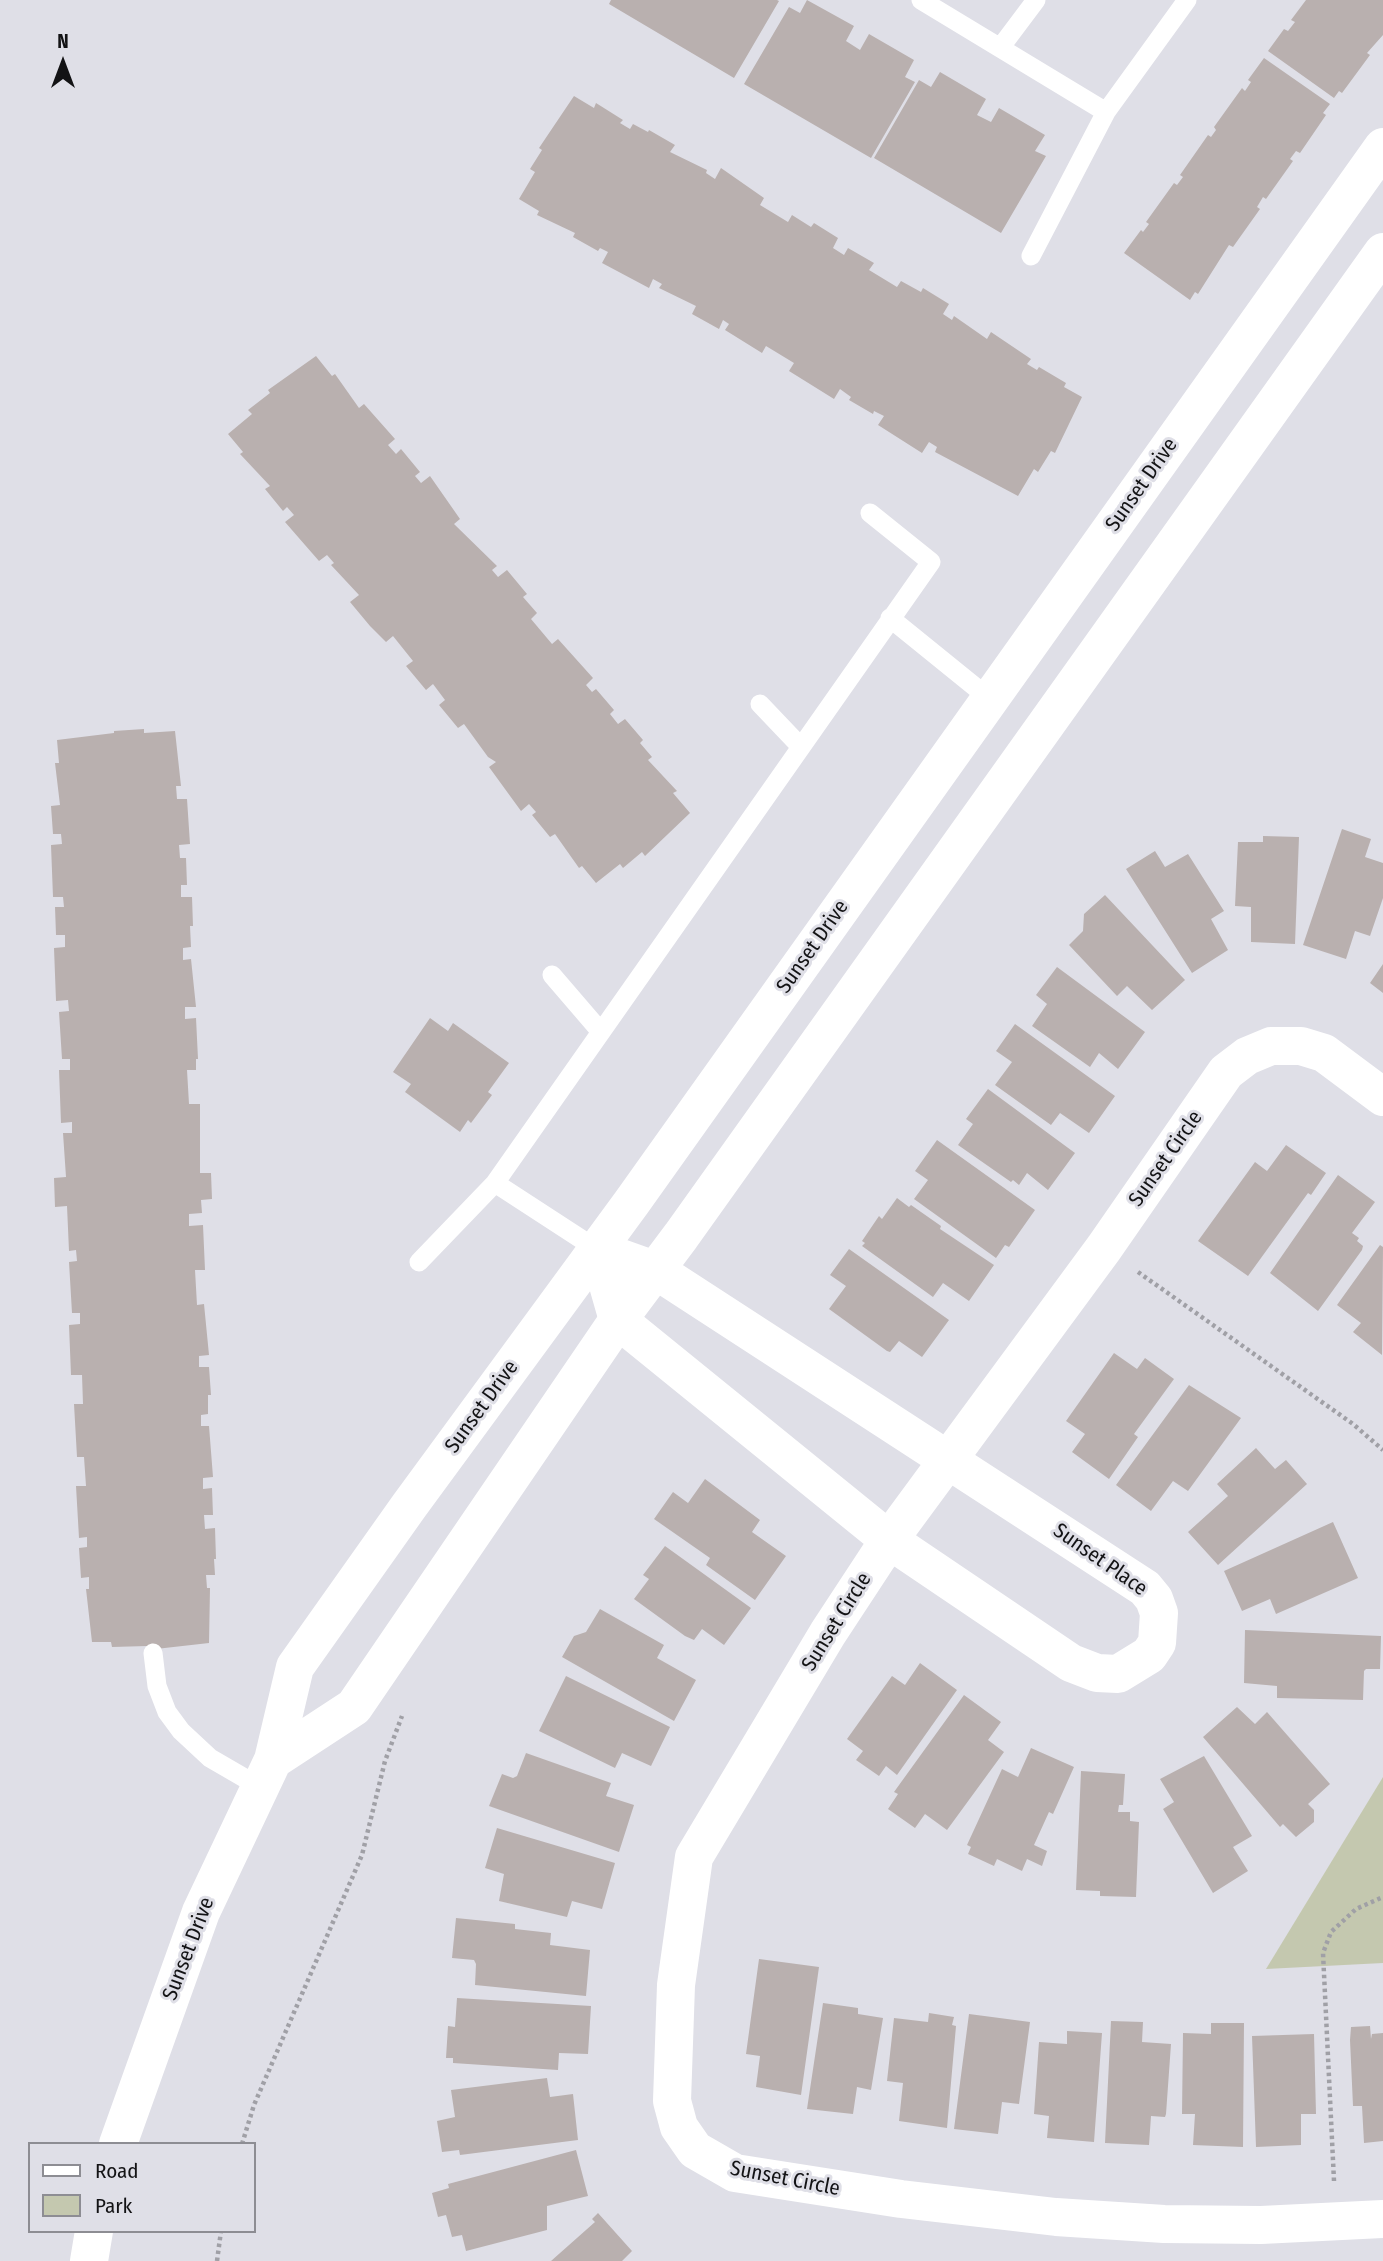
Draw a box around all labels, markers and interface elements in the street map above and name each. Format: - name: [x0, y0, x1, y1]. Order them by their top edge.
- north arrow: [28, 28, 98, 98]
- text: N: [57, 30, 69, 53]
- street label: Sunset Drive: [1101, 434, 1183, 536]
- street label: Sunset Drive: [772, 896, 854, 998]
- street label: Sunset Circle: [1124, 1106, 1208, 1212]
- street label: Sunset Drive: [440, 1356, 524, 1458]
- street label: Sunset Place: [1048, 1518, 1152, 1602]
- street label: Sunset Circle: [797, 1568, 877, 1676]
- street label: Sunset Drive: [158, 1894, 220, 2004]
- legend: [28, 2142, 256, 2233]
- street label: Sunset Circle: [728, 2156, 842, 2202]
- text: Road: [95, 2158, 139, 2184]
- text: Park: [95, 2193, 132, 2219]

